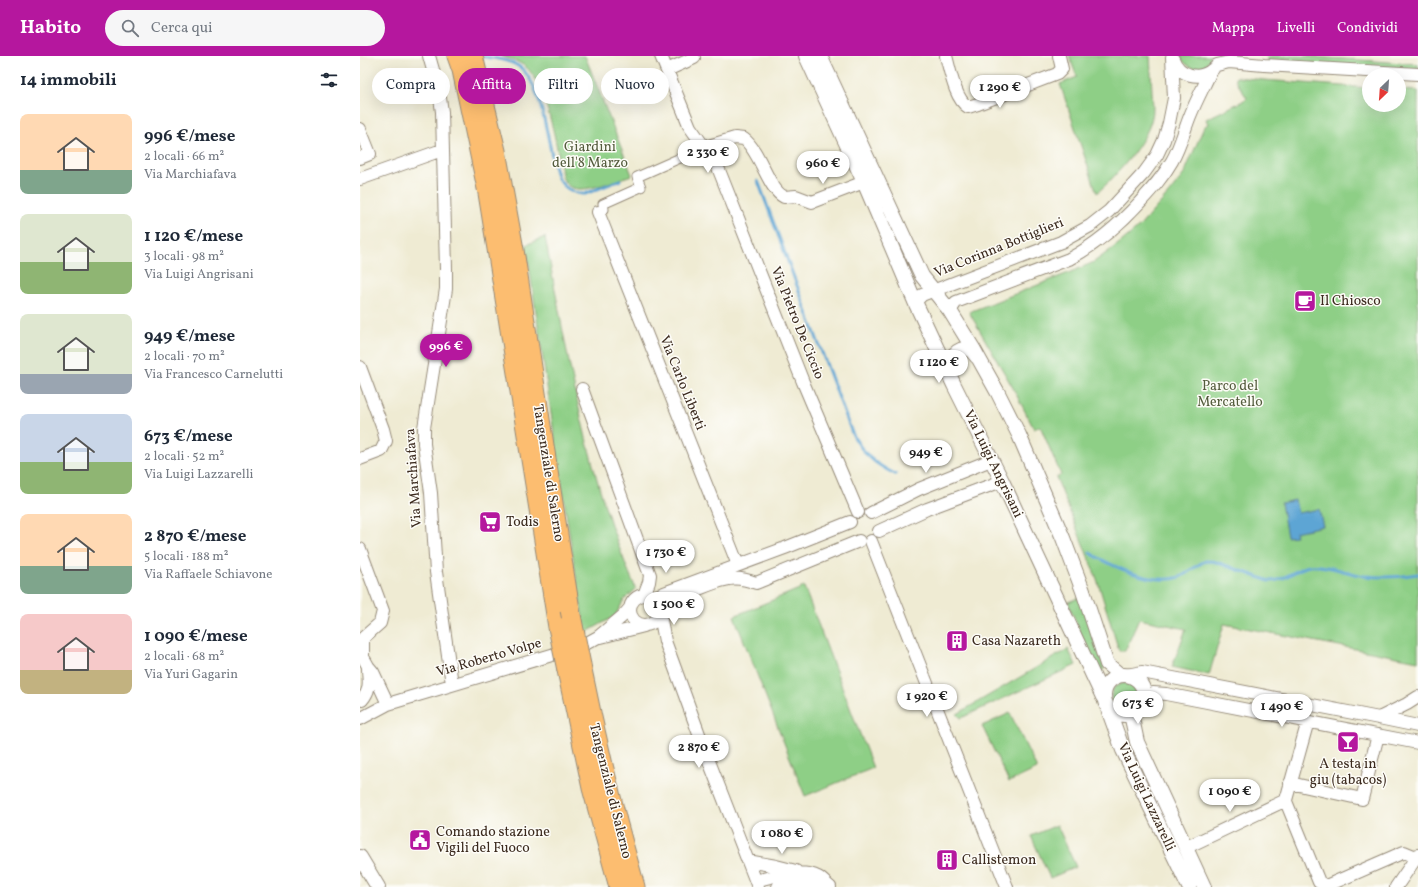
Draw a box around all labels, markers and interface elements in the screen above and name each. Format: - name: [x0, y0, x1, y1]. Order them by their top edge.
- search box: [105, 10, 385, 46]
- text: Habito: [20, 15, 81, 41]
- icon: search: [119, 17, 141, 39]
- text: Cerca qui: [151, 18, 213, 39]
- text: Mappa: [1212, 19, 1255, 38]
- text: Livelli: [1277, 19, 1315, 38]
- text: Condividi: [1337, 19, 1398, 38]
- chip: Compra: [372, 68, 450, 104]
- chip: Affitta: [458, 68, 526, 104]
- chip: Filtri: [534, 68, 593, 104]
- chip: Nuovo: [601, 68, 669, 104]
- north arrow: [1362, 68, 1406, 112]
- map controls: [1362, 68, 1406, 112]
- text: 14 immobili: [20, 69, 117, 92]
- icon: filters: [318, 69, 340, 91]
- pin: 1 290 €: [963, 75, 1037, 109]
- text: 1 290 €: [979, 79, 1021, 97]
- text: 996 €/mese: [144, 125, 235, 148]
- icon: home: [52, 130, 100, 178]
- park label: Giardini dell'8 Marzo: [552, 138, 628, 173]
- pin: 2 330 €: [671, 140, 745, 174]
- text: 2 330 €: [687, 144, 729, 162]
- text: 2 locali · 66 m²: [144, 148, 224, 166]
- pin: 960 €: [795, 151, 851, 185]
- text: 960 €: [806, 155, 840, 173]
- text: Via Marchiafava: [144, 166, 237, 184]
- street label: Via Corinna Bottiglieri: [931, 213, 1067, 283]
- text: 1 120 €/mese: [144, 225, 243, 248]
- icon: home: [52, 230, 100, 278]
- text: 3 locali · 98 m²: [144, 248, 224, 266]
- street label: Via Pietro De Ciccio: [766, 264, 828, 382]
- text: Via Luigi Angrisani: [144, 266, 254, 284]
- cafe icon: Il Chiosco: [1292, 288, 1318, 314]
- place label: Il Chiosco: [1320, 292, 1381, 311]
- text: 949 €/mese: [144, 325, 235, 348]
- icon: home: [52, 330, 100, 378]
- street label: Via Carlo Liberti: [654, 333, 710, 433]
- pin: 996 €: [418, 334, 474, 368]
- text: 996 €: [429, 338, 463, 356]
- text: 2 locali · 70 m²: [144, 348, 225, 366]
- pin: 1 120 €: [902, 350, 976, 384]
- text: 1 120 €: [919, 354, 959, 372]
- text: Via Francesco Carnelutti: [144, 366, 283, 384]
- park label: Parco del Mercatello: [1197, 377, 1263, 412]
- street label: Tangenziale di Salerno: [528, 403, 568, 543]
- street label: Via Luigi Angrisani: [959, 407, 1027, 521]
- text: 673 €/mese: [144, 425, 233, 448]
- street label: Via Marchiafava: [401, 427, 427, 528]
- icon: home: [52, 430, 100, 478]
- pin: 949 €: [898, 440, 954, 474]
- text: 949 €: [909, 444, 943, 462]
- text: 2 locali · 52 m²: [144, 448, 224, 466]
- text: Via Luigi Lazzarelli: [144, 466, 254, 484]
- supermarket icon: Todis: [477, 509, 503, 535]
- place label: Todis: [506, 513, 539, 532]
- text: 2 870 €/mese: [144, 525, 246, 548]
- icon: home: [52, 530, 100, 578]
- pin: 1 730 €: [629, 540, 703, 574]
- text: 1 730 €: [646, 544, 686, 562]
- text: 5 locali · 188 m²: [144, 548, 229, 566]
- text: Via Raffaele Schiavone: [144, 566, 273, 584]
- pin: 1 500 €: [637, 592, 711, 626]
- text: 1 500 €: [653, 596, 695, 614]
- text: 1 090 €/mese: [144, 625, 248, 648]
- building icon: Casa Nazareth: [944, 628, 970, 654]
- icon: home: [52, 630, 100, 678]
- place label: Casa Nazareth: [972, 632, 1061, 651]
- street label: Via Roberto Volpe: [434, 634, 544, 682]
- text: 2 locali · 68 m²: [144, 648, 224, 666]
- text: Via Yuri Gagarin: [144, 666, 238, 684]
- pin: 1 920 €: [890, 684, 964, 718]
- text: 1 920 €: [906, 688, 948, 706]
- pin: 673 €: [1110, 691, 1166, 725]
- pin: 1 490 €: [1245, 694, 1319, 728]
- text: 673 €: [1122, 695, 1154, 713]
- text: 1 490 €: [1261, 698, 1303, 716]
- street label: Tangenziale di Salerno: [584, 721, 636, 861]
- bar icon: A testa in giu (tabacos): [1335, 729, 1361, 755]
- pin: 2 870 €: [662, 735, 736, 769]
- text: 2 870 €: [678, 739, 720, 757]
- street label: Via Luigi Lazzarelli: [1112, 740, 1180, 854]
- place label: A testa in giu (tabacos): [1310, 755, 1386, 790]
- pin: 1 090 €: [1193, 779, 1267, 813]
- text: 1 090 €: [1208, 783, 1252, 801]
- pin: 1 080 €: [745, 821, 819, 855]
- place label: Comando stazione Vigili del Fuoco: [436, 823, 550, 858]
- text: 1 080 €: [760, 825, 804, 843]
- public building icon: Comando stazione Vigili del Fuoco: [407, 827, 433, 853]
- building icon: Callistemon: [934, 847, 960, 873]
- place label: Callistemon: [962, 851, 1036, 870]

